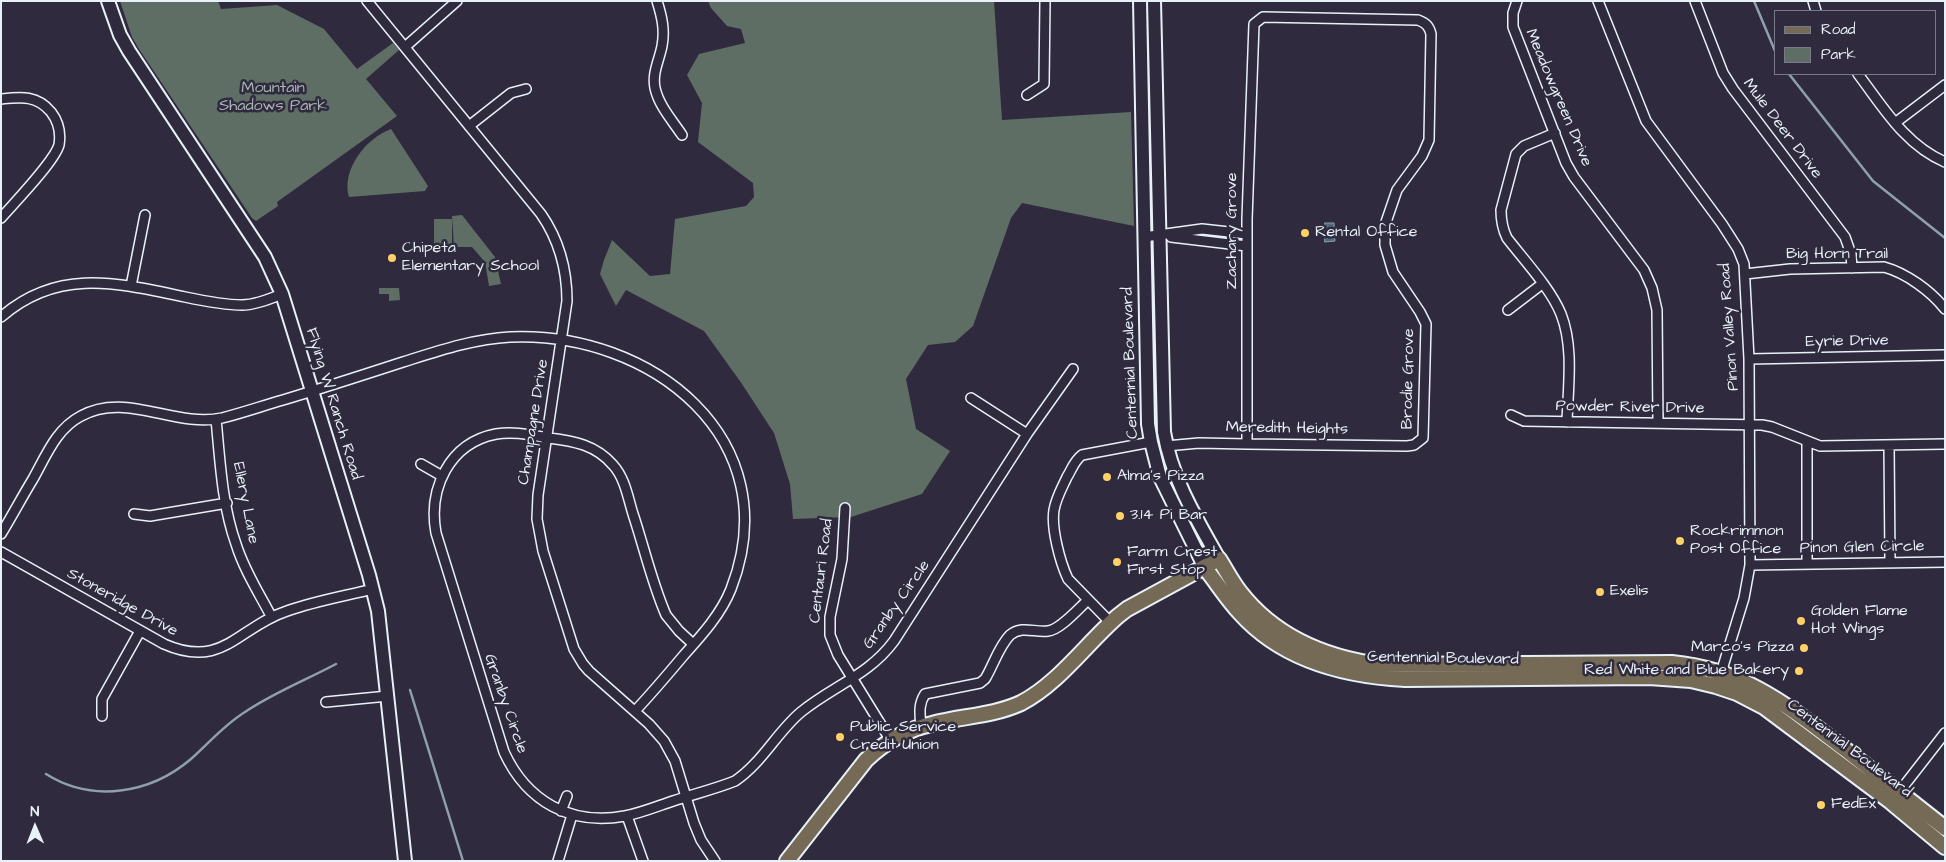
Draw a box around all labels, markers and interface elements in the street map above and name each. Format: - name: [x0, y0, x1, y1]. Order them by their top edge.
- legend: [1774, 10, 1936, 75]
- text: Road: [1821, 19, 1855, 40]
- street label: Meadowgreen Drive: [1520, 26, 1596, 170]
- text: Park: [1821, 44, 1856, 65]
- street label: Mule Deer Drive: [1738, 75, 1826, 183]
- park label: Mountain Shadows Park: [219, 79, 327, 117]
- street label: Zachary Grove: [1223, 173, 1243, 289]
- place label: Rental Office: [1315, 223, 1418, 243]
- marker: Rental Office: [1299, 227, 1311, 239]
- place label: Chipeta Elementary School: [402, 239, 539, 277]
- street label: Big Horn Trail: [1786, 245, 1888, 265]
- marker: Chipeta Elementary School: [386, 252, 398, 264]
- street label: Pinon Valley Road: [1716, 263, 1744, 391]
- street label: Centennial Boulevard: [1119, 287, 1143, 439]
- street label: Flying W Ranch Road: [301, 326, 365, 482]
- street label: Brodie Grove: [1399, 328, 1419, 430]
- street label: Eyrie Drive: [1805, 332, 1889, 352]
- street label: Champagne Drive: [515, 358, 553, 486]
- street label: Powder River Drive: [1555, 397, 1705, 419]
- street label: Meredith Heights: [1226, 418, 1348, 440]
- street label: Ellery Lane: [228, 460, 262, 546]
- place label: Alma's Pizza: [1117, 467, 1204, 487]
- marker: Alma's Pizza: [1101, 471, 1113, 483]
- place label: 3.14 Pi Bar: [1130, 506, 1207, 526]
- marker: 3.14 Pi Bar: [1114, 510, 1126, 522]
- street label: Centauri Road: [806, 518, 838, 624]
- place label: Rockrimmon Post Office: [1690, 522, 1784, 560]
- marker: Rockrimmon Post Office: [1674, 535, 1686, 547]
- street label: Pinon Glen Circle: [1800, 537, 1924, 559]
- place label: Farm Crest First Stop: [1127, 543, 1217, 581]
- marker: Farm Crest First Stop: [1111, 556, 1123, 568]
- street label: Granby Circle: [859, 557, 935, 653]
- street label: Stoneridge Drive: [63, 565, 181, 641]
- place label: Exelis: [1610, 582, 1649, 602]
- marker: Exelis: [1594, 586, 1606, 598]
- place label: Golden Flame Hot Wings: [1811, 602, 1908, 640]
- marker: Golden Flame Hot Wings: [1795, 615, 1807, 627]
- place label: Marco's Pizza: [1691, 638, 1794, 658]
- marker: Marco's Pizza: [1798, 642, 1810, 654]
- street label: Centennial Boulevard: [1367, 648, 1519, 670]
- street label: Granby Circle: [479, 652, 531, 756]
- place label: Red White and Blue Bakery: [1584, 661, 1789, 681]
- marker: Red White and Blue Bakery: [1793, 665, 1805, 677]
- street label: Centennial Boulevard: [1783, 696, 1915, 802]
- place label: Public Service Credit Union: [850, 718, 956, 756]
- marker: Public Service Credit Union: [834, 731, 846, 743]
- place label: FedEx: [1831, 795, 1876, 815]
- marker: FedEx: [1815, 799, 1827, 811]
- north arrow: [10, 802, 60, 852]
- text: N: [30, 802, 39, 822]

